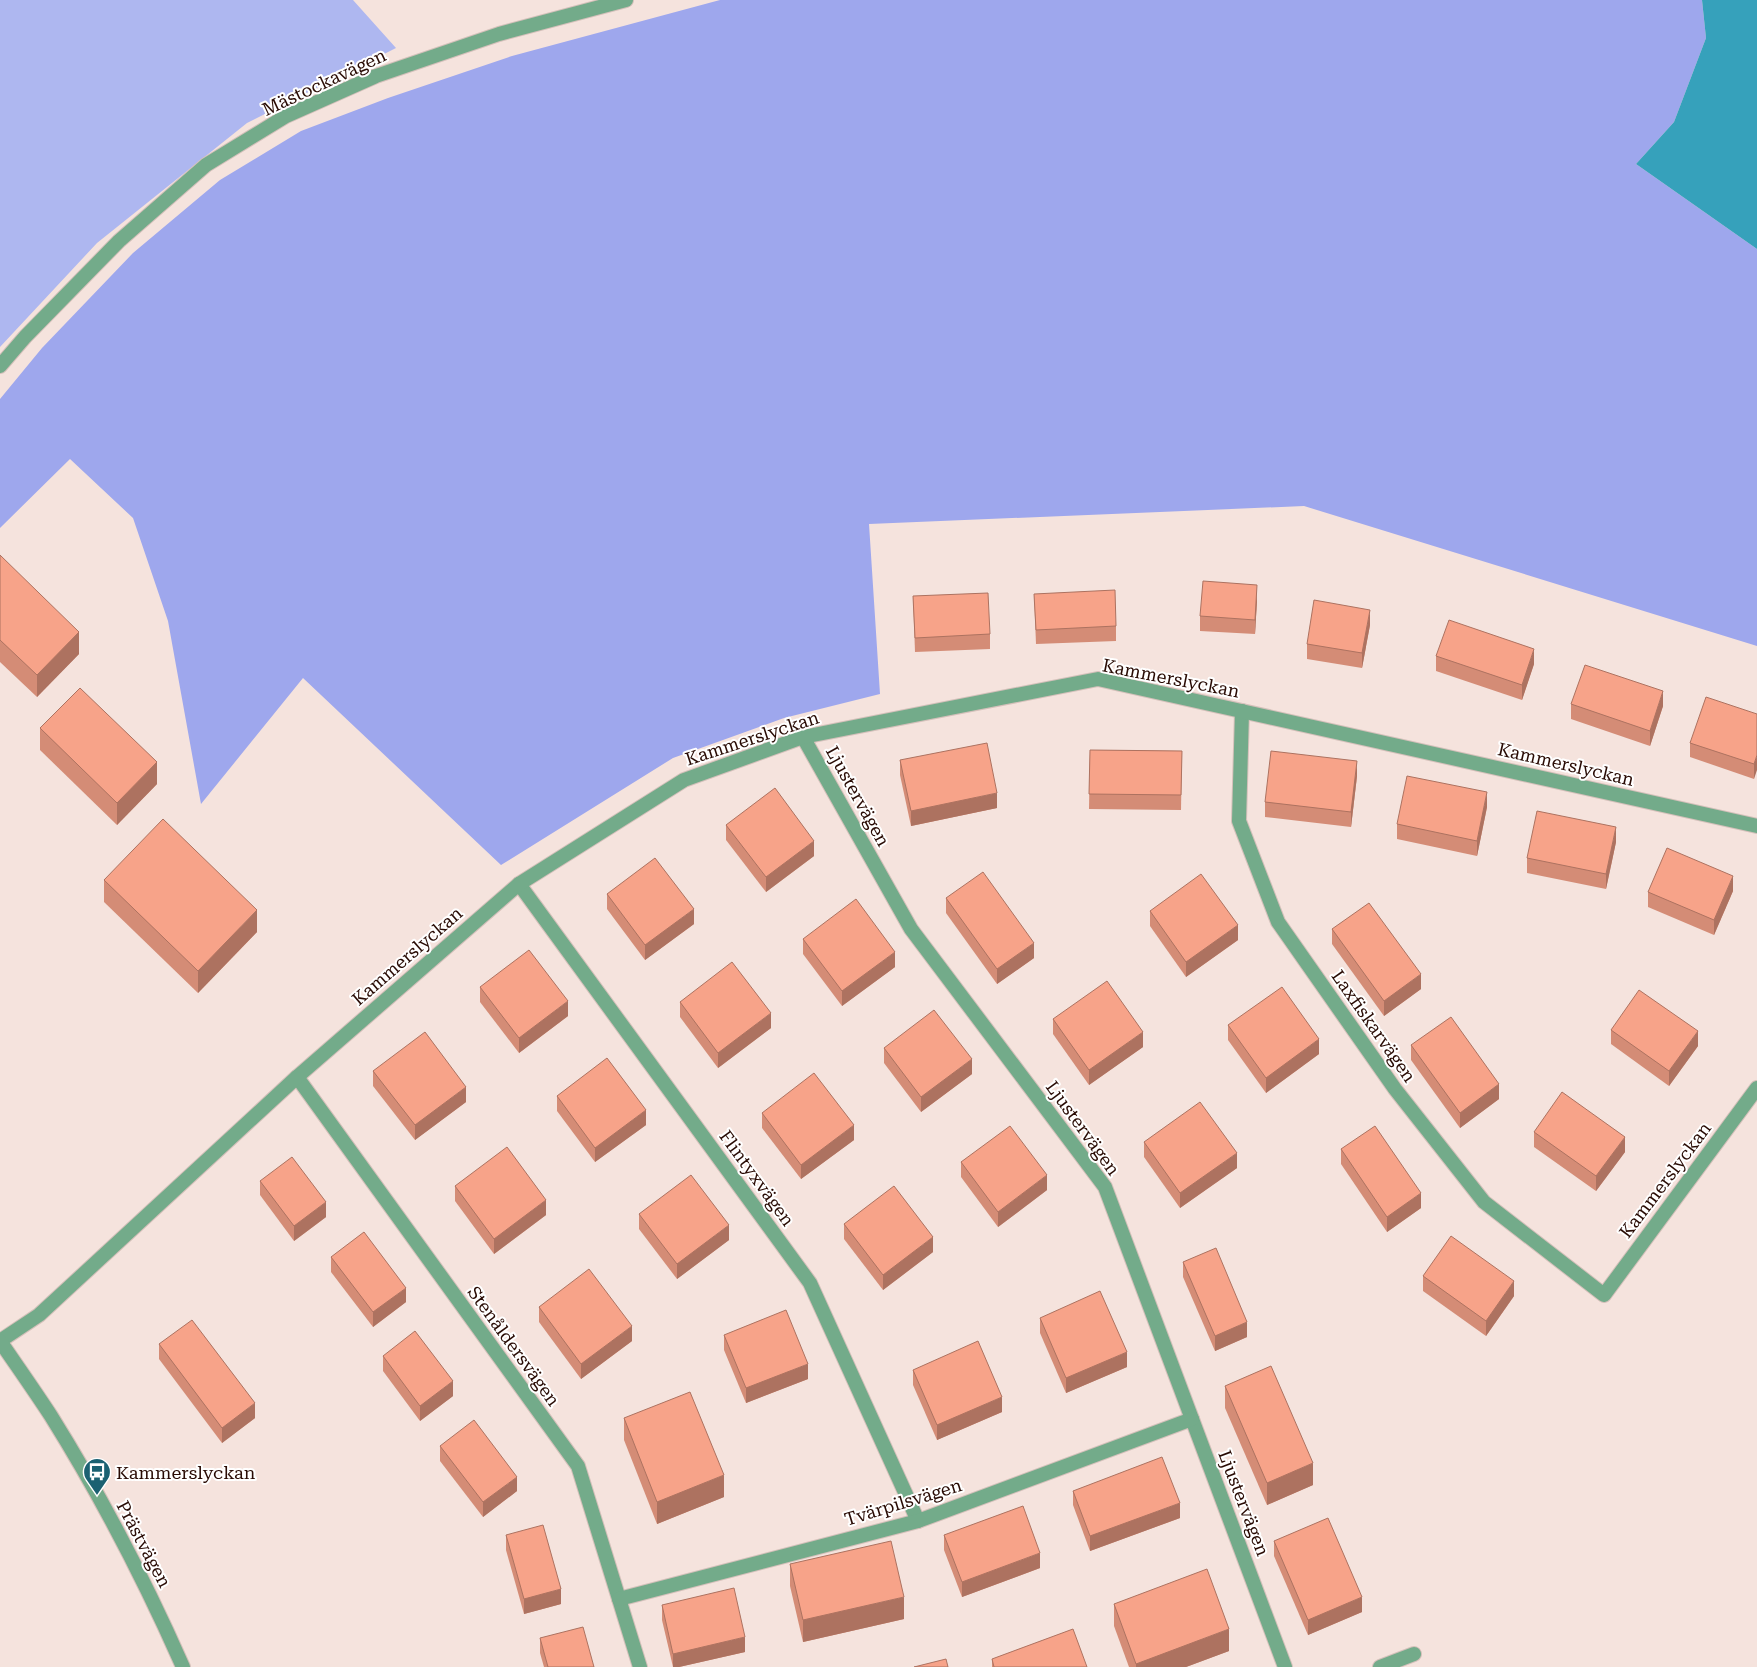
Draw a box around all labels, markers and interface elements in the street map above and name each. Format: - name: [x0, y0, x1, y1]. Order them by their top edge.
- street label: Mästockavägen: [259, 44, 390, 120]
- street label: Kammerslyckan: [1101, 654, 1242, 702]
- street label: Kammerslyckan: [683, 706, 822, 770]
- street label: Kammerslyckan: [1496, 738, 1637, 790]
- street label: Ljustervägen: [822, 742, 894, 850]
- street label: Kammerslyckan: [348, 902, 467, 1010]
- street label: Laxfiskarvägen: [1328, 966, 1421, 1086]
- street label: Ljustervägen: [1042, 1077, 1125, 1180]
- street label: Kammerslyckan: [1615, 1118, 1716, 1242]
- street label: Flintyxvägen: [715, 1126, 799, 1230]
- street label: Stenåldersvägen: [464, 1282, 565, 1410]
- street label: Ljustervägen: [1214, 1447, 1274, 1559]
- bus stop icon: Kammerslyckan: [82, 1457, 112, 1496]
- place label: Kammerslyckan: [116, 1462, 256, 1483]
- street label: Tvärpilsvägen: [842, 1474, 965, 1530]
- street label: Prästvägen: [112, 1497, 176, 1591]

